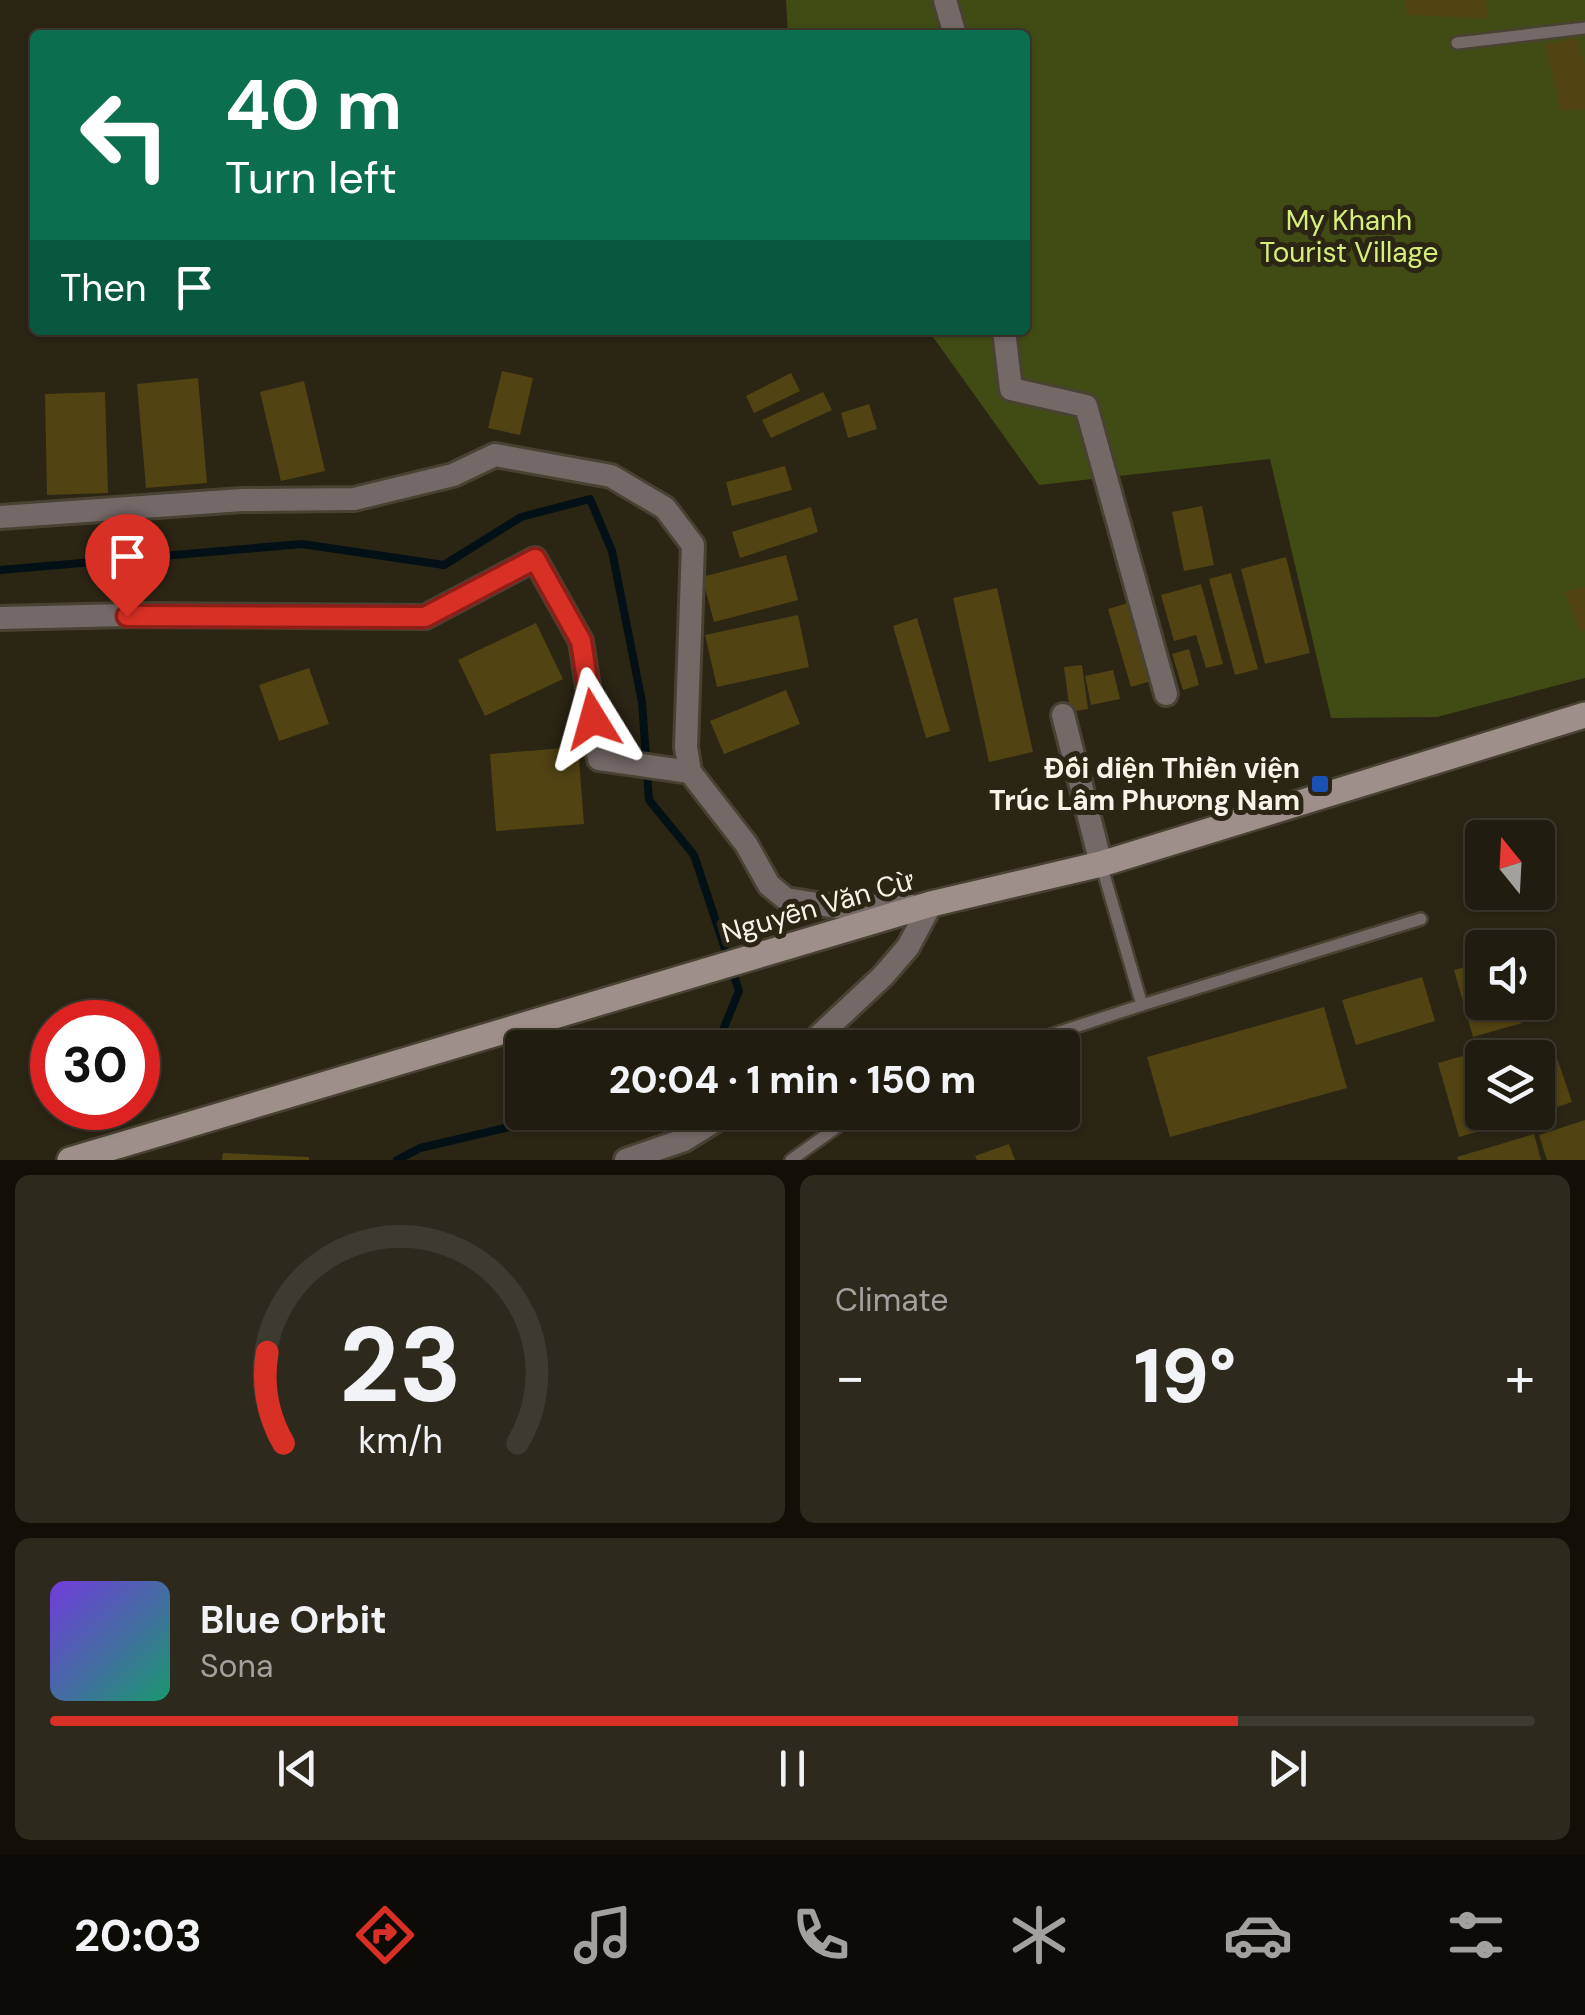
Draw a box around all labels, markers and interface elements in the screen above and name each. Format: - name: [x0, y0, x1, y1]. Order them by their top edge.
- text: 40 m: [225, 60, 402, 151]
- icon: left: [60, 70, 190, 200]
- text: Turn left: [225, 148, 397, 207]
- park label: My Khanh Tourist Village: [1260, 202, 1438, 271]
- icon: arrive: [167, 260, 222, 315]
- text: Then: [60, 263, 147, 313]
- pin: [85, 514, 170, 617]
- icon: arrive: [100, 529, 155, 584]
- position arrow: [541, 667, 645, 771]
- place label: Đối diện Thiền viện Trúc Lâm Phương Nam: [989, 750, 1300, 819]
- marker: Đối diện Thiền viện Trúc Lâm Phương Nam: [1309, 773, 1331, 795]
- north arrow: [1465, 820, 1555, 910]
- map controls: [1465, 820, 1555, 1130]
- street label: Nguyễn Văn Cừ: [717, 861, 919, 952]
- button: sound: [1465, 930, 1555, 1020]
- speed limit sign: 30: [30, 1000, 160, 1130]
- button: layers: [1465, 1040, 1555, 1130]
- text: 20:04 · 1 min · 150 m: [609, 1055, 976, 1105]
- text: Climate: [835, 1279, 949, 1321]
- text: 23: [339, 1298, 461, 1433]
- text: 19°: [1134, 1328, 1236, 1425]
- text: −: [835, 1341, 865, 1413]
- text: +: [1505, 1341, 1535, 1413]
- text: km/h: [358, 1418, 442, 1464]
- text: Blue Orbit: [200, 1595, 387, 1645]
- text: Sona: [200, 1645, 273, 1687]
- icon: previous: [270, 1741, 325, 1796]
- icon: pause: [765, 1741, 820, 1796]
- icon: next: [1260, 1741, 1315, 1796]
- icon: directions: [350, 1900, 420, 1970]
- icon: music: [568, 1900, 638, 1970]
- icon: phone: [786, 1900, 856, 1970]
- icon: climate: [1004, 1900, 1074, 1970]
- icon: car: [1223, 1900, 1293, 1970]
- icon: filters: [1441, 1900, 1511, 1970]
- text: 20:03: [74, 1906, 202, 1965]

